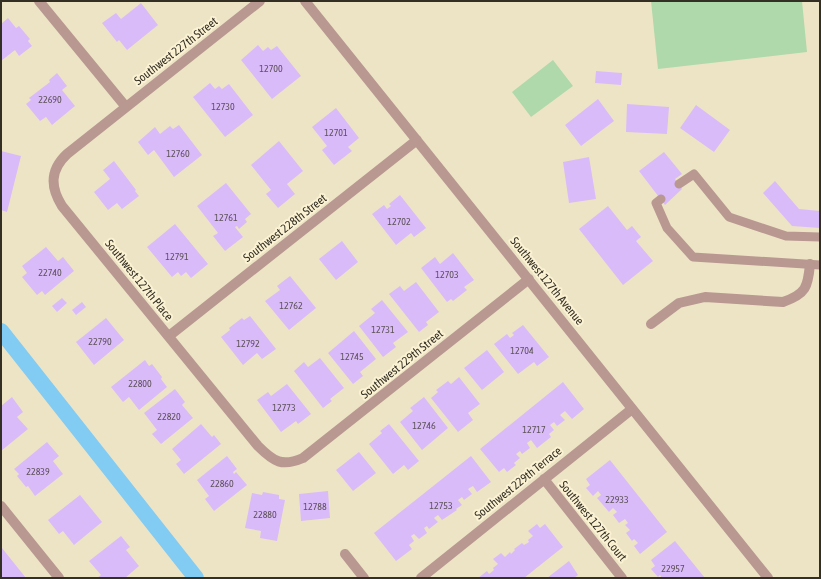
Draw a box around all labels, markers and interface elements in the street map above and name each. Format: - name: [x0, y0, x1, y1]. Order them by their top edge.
- street label: Southwest 227th Street: [132, 14, 221, 88]
- house number: 12700: [259, 63, 283, 74]
- house number: 22690: [38, 94, 62, 105]
- house number: 12730: [211, 101, 235, 112]
- house number: 12701: [324, 127, 348, 138]
- house number: 12760: [166, 148, 190, 159]
- street label: Southwest 228th Street: [241, 191, 330, 265]
- house number: 12761: [214, 212, 238, 223]
- house number: 12702: [387, 216, 411, 227]
- street label: Southwest 127th Avenue: [507, 234, 587, 328]
- street label: Southwest 127th Place: [102, 237, 176, 323]
- house number: 12791: [165, 251, 189, 262]
- house number: 22740: [38, 267, 62, 278]
- house number: 12703: [435, 269, 459, 280]
- house number: 12762: [279, 300, 303, 311]
- house number: 12731: [371, 324, 395, 335]
- street label: Southwest 229th Street: [358, 326, 446, 401]
- house number: 22790: [88, 336, 112, 347]
- house number: 12792: [236, 338, 260, 349]
- house number: 12704: [510, 345, 534, 356]
- house number: 12745: [340, 351, 364, 362]
- house number: 22800: [128, 378, 152, 389]
- house number: 12773: [272, 402, 296, 413]
- house number: 22820: [157, 411, 181, 422]
- house number: 12746: [412, 420, 436, 431]
- house number: 12717: [522, 424, 546, 435]
- street label: Southwest 229th Terrace: [472, 444, 564, 522]
- house number: 22839: [26, 466, 50, 477]
- house number: 22860: [210, 478, 234, 489]
- street label: Southwest 127th Court: [556, 478, 630, 564]
- house number: 22933: [605, 494, 629, 505]
- house number: 12753: [429, 500, 453, 511]
- house number: 12788: [303, 501, 327, 512]
- house number: 22880: [253, 509, 277, 520]
- house number: 22957: [661, 563, 685, 574]

